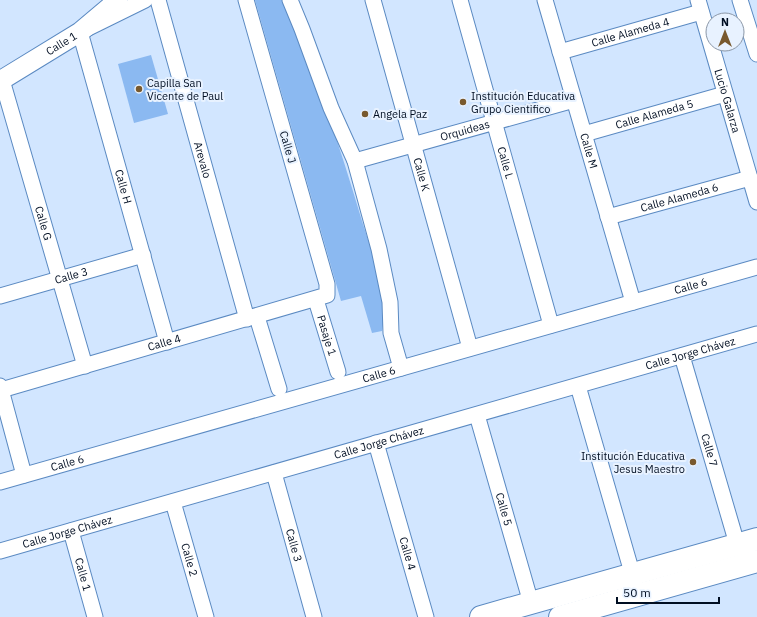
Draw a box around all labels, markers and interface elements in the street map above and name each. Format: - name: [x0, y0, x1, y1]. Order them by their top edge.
- north arrow: [705, 12, 745, 52]
- street label: Calle Alameda 4: [590, 14, 671, 50]
- text: N: [721, 15, 729, 29]
- street label: Calle 1: [43, 28, 80, 58]
- street label: Lucio Galarza: [711, 67, 743, 135]
- place label: Capilla San Vicente de Paul: [147, 76, 223, 103]
- marker: Capilla San Vicente de Paul: [134, 84, 144, 94]
- place label: Institución Educativa Grupo Cientifico: [471, 89, 575, 116]
- street label: Calle Alameda 5: [614, 96, 695, 132]
- marker: Institución Educativa Grupo Cientifico: [458, 97, 468, 107]
- place label: Angela Paz: [373, 107, 427, 121]
- marker: Angela Paz: [360, 109, 370, 119]
- street label: Orquideas: [438, 117, 491, 144]
- street label: Calle J: [277, 129, 299, 165]
- street label: Calle M: [577, 131, 601, 170]
- street label: Arevalo: [191, 140, 214, 180]
- street label: Calle L: [494, 145, 517, 181]
- street label: Calle K: [410, 156, 433, 193]
- street label: Calle H: [112, 168, 135, 205]
- street label: Calle Alameda 6: [639, 180, 720, 215]
- street label: Calle G: [32, 204, 55, 242]
- street label: Calle 3: [53, 264, 89, 287]
- street label: Calle 6: [672, 274, 709, 297]
- street label: Pasaje 1: [314, 313, 340, 358]
- street label: Calle 4: [146, 331, 183, 354]
- street label: Calle Jorge Chávez: [644, 334, 737, 373]
- street label: Calle 6: [361, 363, 397, 386]
- street label: Calle Jorge Chávez: [332, 423, 425, 462]
- street label: Calle 7: [698, 432, 721, 468]
- place label: Institución Educativa Jesus Maestro: [581, 449, 685, 476]
- street label: Calle 6: [49, 452, 86, 474]
- marker: Institución Educativa Jesus Maestro: [688, 457, 698, 467]
- street label: Calle 5: [493, 491, 515, 527]
- street label: Calle Jorge Chávez: [21, 512, 114, 551]
- street label: Calle 3: [283, 527, 305, 563]
- street label: Calle 4: [396, 535, 419, 572]
- street label: Calle 2: [178, 541, 201, 578]
- street label: Calle 1: [72, 556, 95, 593]
- scale bar: [617, 579, 719, 605]
- text: 50 m: [623, 585, 651, 600]

